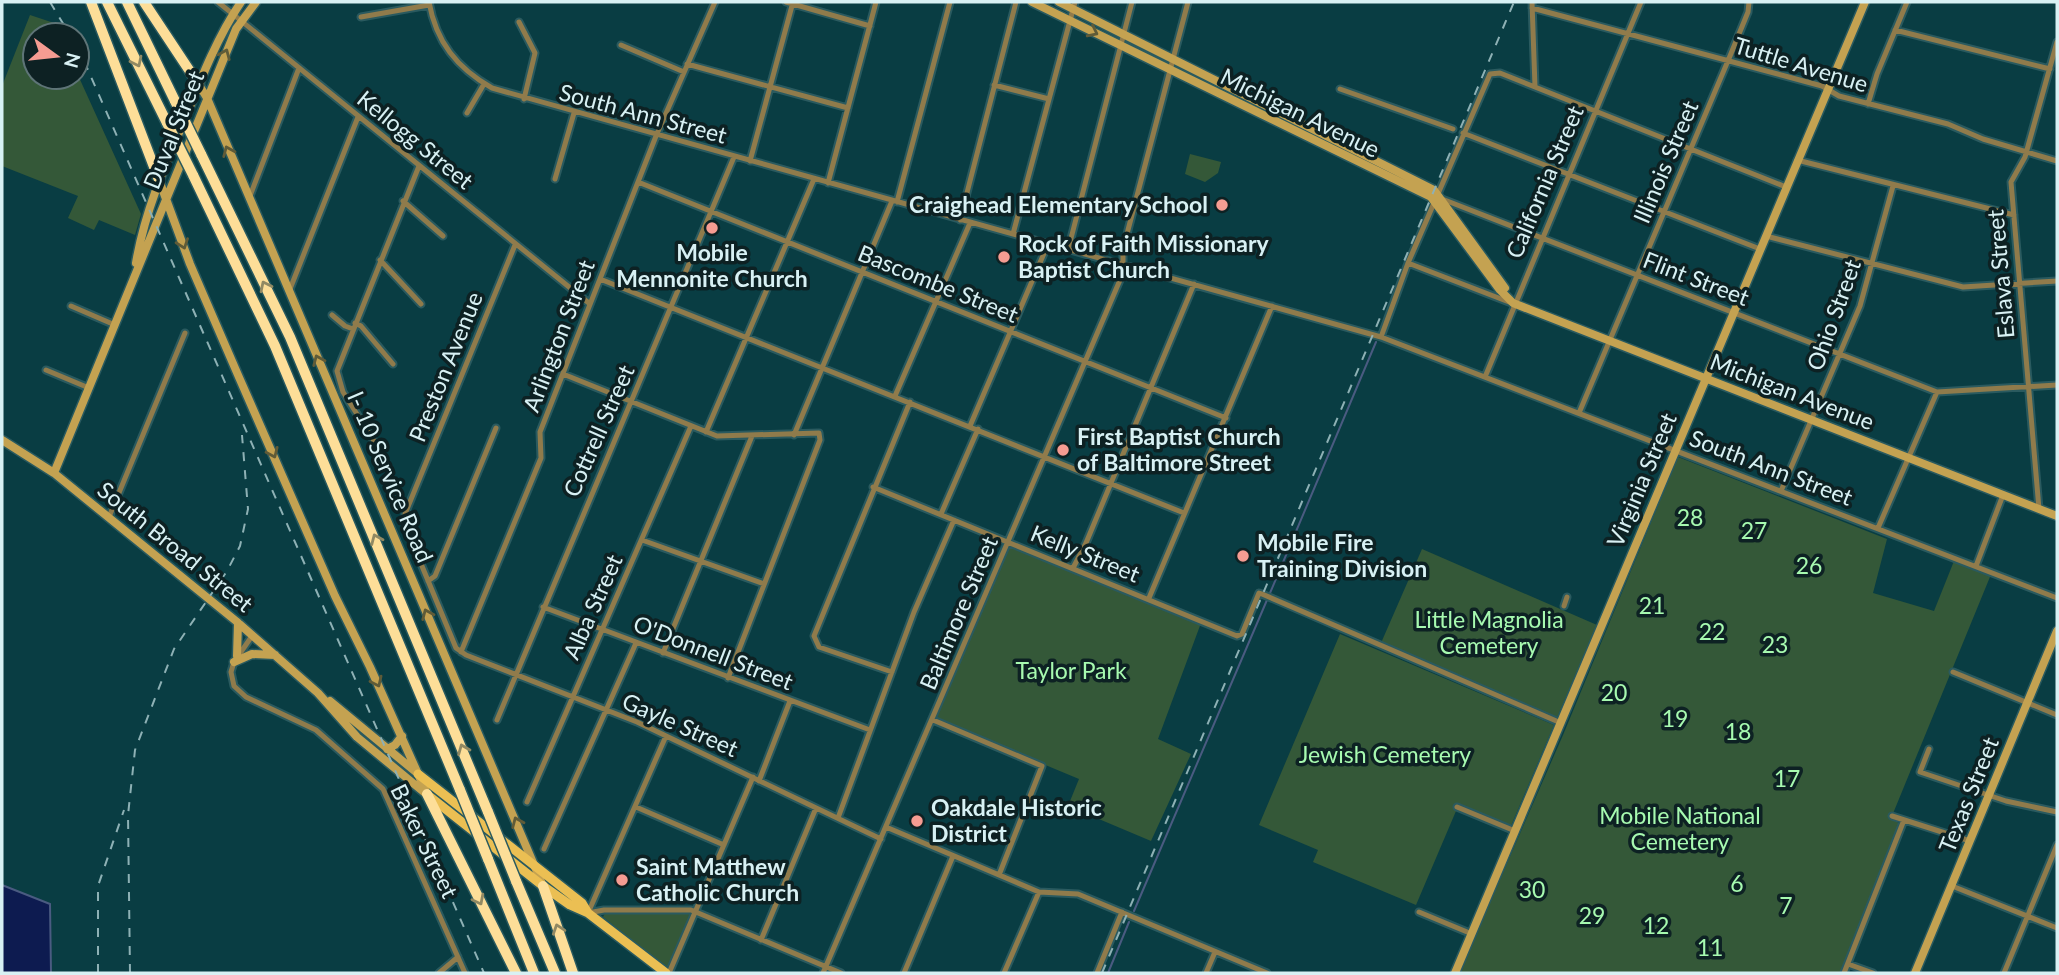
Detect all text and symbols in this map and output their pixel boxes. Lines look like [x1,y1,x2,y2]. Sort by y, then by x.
north arrow [21,21,91,91]
one-way arrow [1086,24,1098,38]
street label: Tuttle Avenue [1731,30,1872,98]
one-way arrow [217,49,231,61]
text: N [60,50,86,71]
one-way arrow [129,55,143,67]
street label: Michigan Avenue [1216,61,1385,163]
street label: Duval Street [137,66,210,193]
street label: South Ann Street [557,77,731,149]
street label: Kellogg Street [352,84,480,195]
street label: Illinois Street [1627,95,1704,227]
street label: California Street [1499,100,1589,262]
one-way arrow [222,145,236,158]
place label: Craighead Elementary School [909,190,1208,218]
marker: Craighead Elementary School [1214,197,1230,213]
street label: Eslava Street [1980,208,2020,340]
marker: Mobile Mennonite Church [704,220,720,236]
place label: Rock of Faith Missionary Baptist Church [1018,229,1270,283]
one-way arrow [175,237,189,249]
place label: Mobile Mennonite Church [616,238,808,292]
street label: Bascombe Street [854,238,1023,328]
street label: Flint Street [1639,245,1754,311]
marker: Rock of Faith Missionary Baptist Church [996,249,1012,265]
street label: Arlington Street [516,255,600,415]
street label: Ohio Street [1800,255,1866,374]
one-way arrow [259,281,273,293]
street label: Preston Avenue [402,288,488,446]
street label: Michigan Avenue [1706,347,1878,435]
one-way arrow [312,354,326,367]
street label: Cottrell Street [557,360,640,501]
street label: I- 10 Service Road [342,387,440,567]
street label: Virginia Street [1600,408,1682,551]
place label: First Baptist Church of Baltimore Street [1077,422,1281,476]
street label: South Ann Street [1686,423,1857,511]
marker: First Baptist Church of Baltimore Street [1055,442,1071,458]
one-way arrow [265,446,279,458]
street label: South Broad Street [92,475,259,618]
park label: 28 [1677,503,1703,531]
park label: 27 [1741,516,1767,544]
street label: Kelly Street [1027,519,1145,588]
place label: Mobile Fire Training Division [1257,528,1427,582]
street label: Baltimore Street [913,531,1003,694]
one-way arrow [370,534,384,546]
marker: Mobile Fire Training Division [1235,548,1251,564]
street label: Alba Street [557,549,628,663]
park label: 26 [1796,551,1822,579]
park label: 21 [1639,591,1665,619]
park label: Little Magnolia Cemetery [1414,605,1564,659]
one-way arrow [422,608,436,620]
street label: O'Donnell Street [630,609,798,696]
park label: 22 [1699,617,1725,645]
park label: 23 [1762,630,1788,658]
park label: Taylor Park [1015,656,1127,684]
one-way arrow [369,675,383,687]
park label: 20 [1601,678,1627,706]
street label: Gayle Street [618,686,743,762]
park label: 19 [1662,704,1688,732]
park label: 18 [1725,717,1751,745]
street label: Texas Street [1932,732,2004,856]
park label: Jewish Cemetery [1299,740,1471,768]
one-way arrow [457,744,471,756]
park label: 17 [1774,764,1800,792]
street label: Baker Street [385,779,465,903]
place label: Oakdale Historic District [931,793,1102,847]
park label: Mobile National Cemetery [1599,801,1761,855]
marker: Oakdale Historic District [909,813,925,829]
one-way arrow [512,817,526,829]
place label: Saint Matthew Catholic Church [636,852,799,906]
park label: 6 [1730,869,1744,897]
marker: Saint Matthew Catholic Church [614,872,630,888]
park label: 30 [1519,875,1545,903]
park label: 7 [1779,891,1793,919]
one-way arrow [470,892,484,905]
park label: 29 [1579,901,1605,929]
park label: 12 [1643,911,1669,939]
one-way arrow [552,924,566,936]
park label: 11 [1697,933,1723,961]

